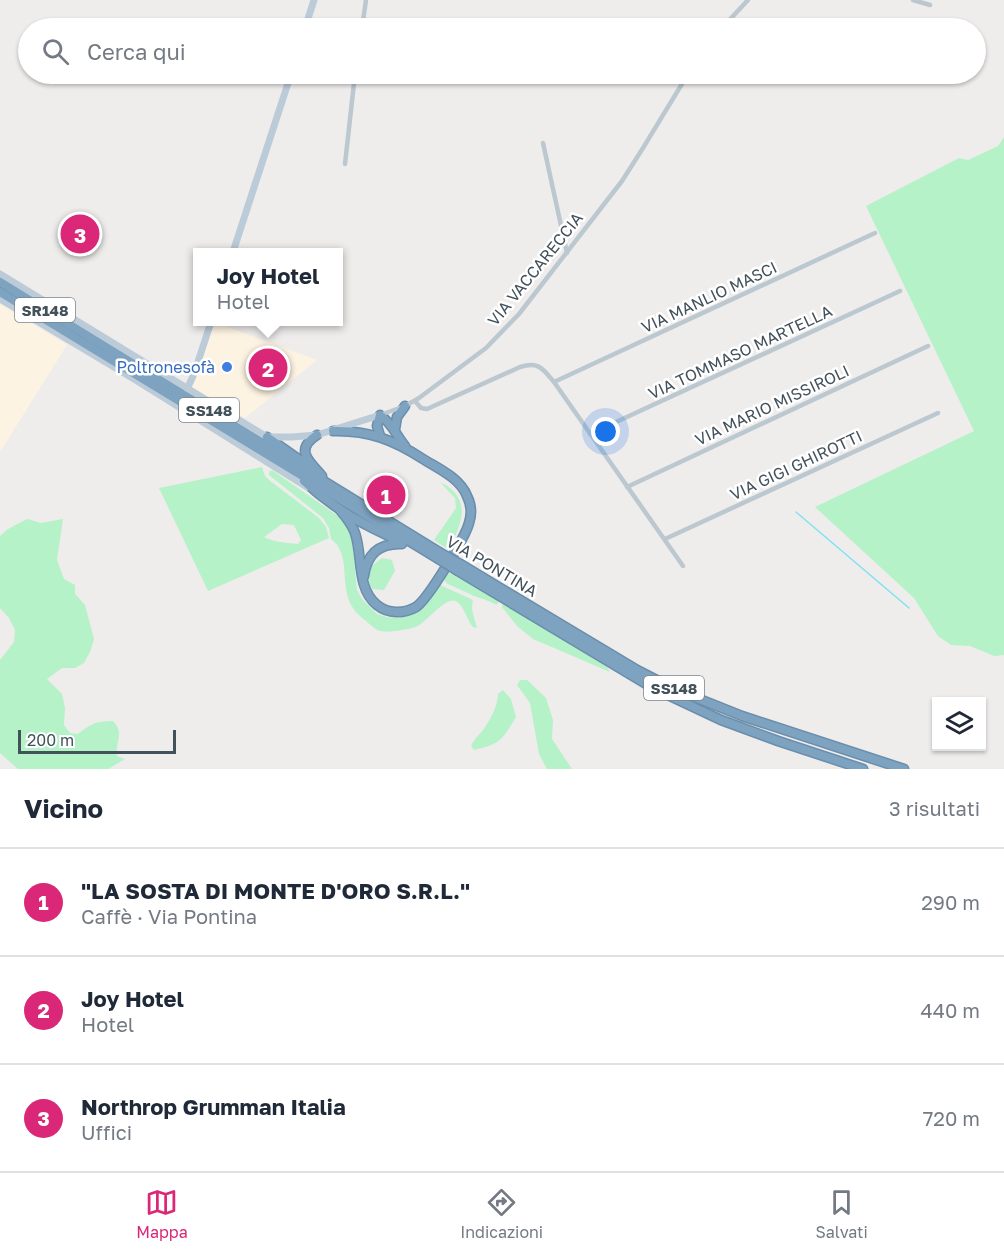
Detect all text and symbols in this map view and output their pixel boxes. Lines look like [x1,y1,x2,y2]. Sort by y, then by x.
search box [18,18,986,84]
icon: search [39,35,72,68]
text: Cerca qui [87,38,186,65]
street label: VIA VACCARECCIA [483,208,587,330]
pin: 3 [60,212,100,256]
popup [193,248,343,326]
street label: VIA MANLIO MASCI [638,257,780,337]
text: Joy Hotel [217,262,319,289]
text: Hotel [217,289,270,313]
road number: SR148 [15,298,75,322]
street label: VIA TOMMASO MARTELLA [645,300,835,403]
pin: 2 [248,346,288,391]
place label: Poltronesofà [117,357,215,377]
marker: Poltronesofà [220,360,234,374]
street label: VIA MARIO MISSIROLI [692,360,852,450]
road number: SS148 [179,398,239,422]
your location [591,417,620,446]
street label: VIA GIGI GHIROTTI [727,426,865,504]
pin: 1 [366,472,406,518]
street label: VIA PONTINA [443,531,541,601]
road number: SS148 [644,676,704,700]
map controls [932,697,986,751]
button: layers [932,697,986,751]
scale bar [18,727,176,754]
text: 200 m [27,730,74,750]
text: Vicino [24,793,103,824]
text: 3 risultati [889,796,980,820]
text: "LA SOSTA DI MONTE D'ORO S.R.L." [81,877,470,904]
text: 1 [38,890,49,914]
text: 290 m [921,890,980,914]
text: Caffè · Via Pontina [81,904,257,928]
text: Joy Hotel [81,985,184,1012]
text: 2 [37,998,50,1022]
text: 440 m [921,998,980,1022]
text: Hotel [81,1012,134,1036]
text: Northrop Grumman Italia [81,1093,346,1120]
text: 3 [37,1106,50,1130]
text: 720 m [923,1106,980,1130]
text: Uffici [81,1120,132,1144]
tab: Mappa [136,1186,188,1242]
tab: Indicazioni [460,1186,543,1242]
tab: Salvati [816,1186,868,1242]

